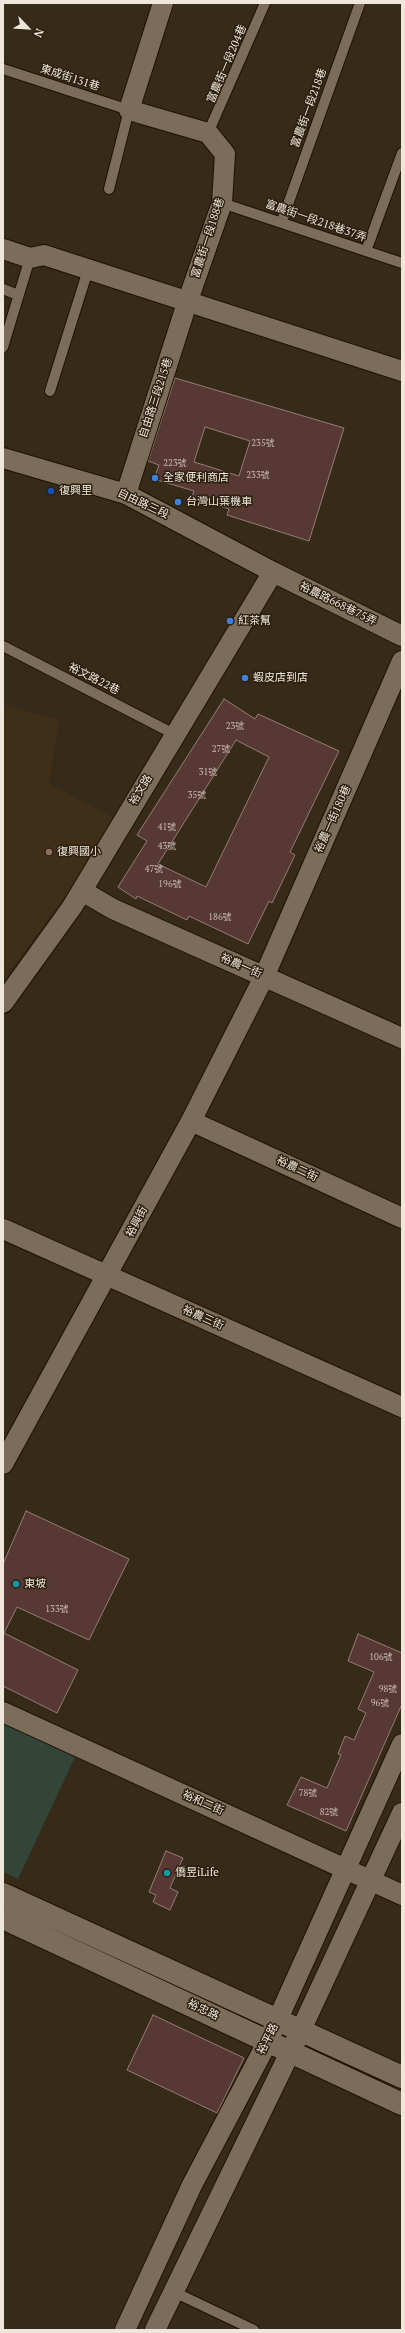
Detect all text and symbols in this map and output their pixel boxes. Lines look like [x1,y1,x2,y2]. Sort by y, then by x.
north arrow [8,8,48,48]
street label: 富農街一段204巷 [205,23,249,105]
text: N [31,26,47,40]
street label: 東成街131巷 [39,62,101,94]
street label: 富農街一段218巷 [289,66,329,150]
street label: 富農街一段188巷 [189,196,227,280]
street label: 富農街一段218巷37弄 [264,197,368,245]
street label: 自由路三段215巷 [137,356,175,440]
house number: 235號 [251,438,275,448]
house number: 223號 [163,458,187,468]
house number: 233號 [246,470,270,480]
place label: 全家便利商店 [163,471,229,485]
marker: 全家便利商店 [150,473,160,483]
place label: 復興里 [59,484,92,498]
marker: 復興里 [46,486,56,496]
street label: 自由路三段 [115,486,171,522]
place label: 台灣山葉機車 [186,495,252,509]
marker: 台灣山葉機車 [173,497,183,507]
street label: 裕農路668巷75弄 [297,580,379,628]
place label: 紅茶幫 [238,614,271,628]
marker: 紅茶幫 [225,616,235,626]
street label: 裕文路22巷 [66,660,122,698]
place label: 蝦皮店到店 [253,671,308,685]
marker: 蝦皮店到店 [240,673,250,683]
house number: 23號 [226,721,244,731]
house number: 27號 [212,744,230,754]
house number: 31號 [199,767,217,777]
street label: 裕文路 [127,772,155,808]
street label: 裕農一街180巷 [312,783,354,855]
house number: 35號 [188,790,206,800]
house number: 41號 [158,822,176,832]
house number: 43號 [158,841,176,851]
place label: 復興國小 [57,845,101,859]
marker: 復興國小 [44,847,54,857]
house number: 47號 [145,864,163,874]
house number: 196號 [158,879,182,889]
house number: 186號 [208,912,232,922]
street label: 裕農一街 [218,951,264,981]
street label: 裕農二街 [274,1154,320,1184]
street label: 裕興街 [123,1204,151,1240]
street label: 裕農三街 [180,1303,226,1333]
place label: 東坡 [24,1577,46,1591]
marker: 東坡 [11,1579,21,1589]
house number: 133號 [45,1604,69,1614]
house number: 106號 [369,1652,393,1662]
house number: 98號 [379,1684,397,1694]
house number: 96號 [371,1698,389,1708]
street label: 裕和二街 [180,1788,226,1818]
house number: 78號 [299,1788,317,1798]
house number: 82號 [320,1807,338,1817]
place label: 僑昱iLife [175,1866,219,1880]
marker: 僑昱iLife [162,1868,172,1878]
street label: 裕忠路 [185,1997,221,2023]
street label: 裕平路 [255,2021,281,2057]

